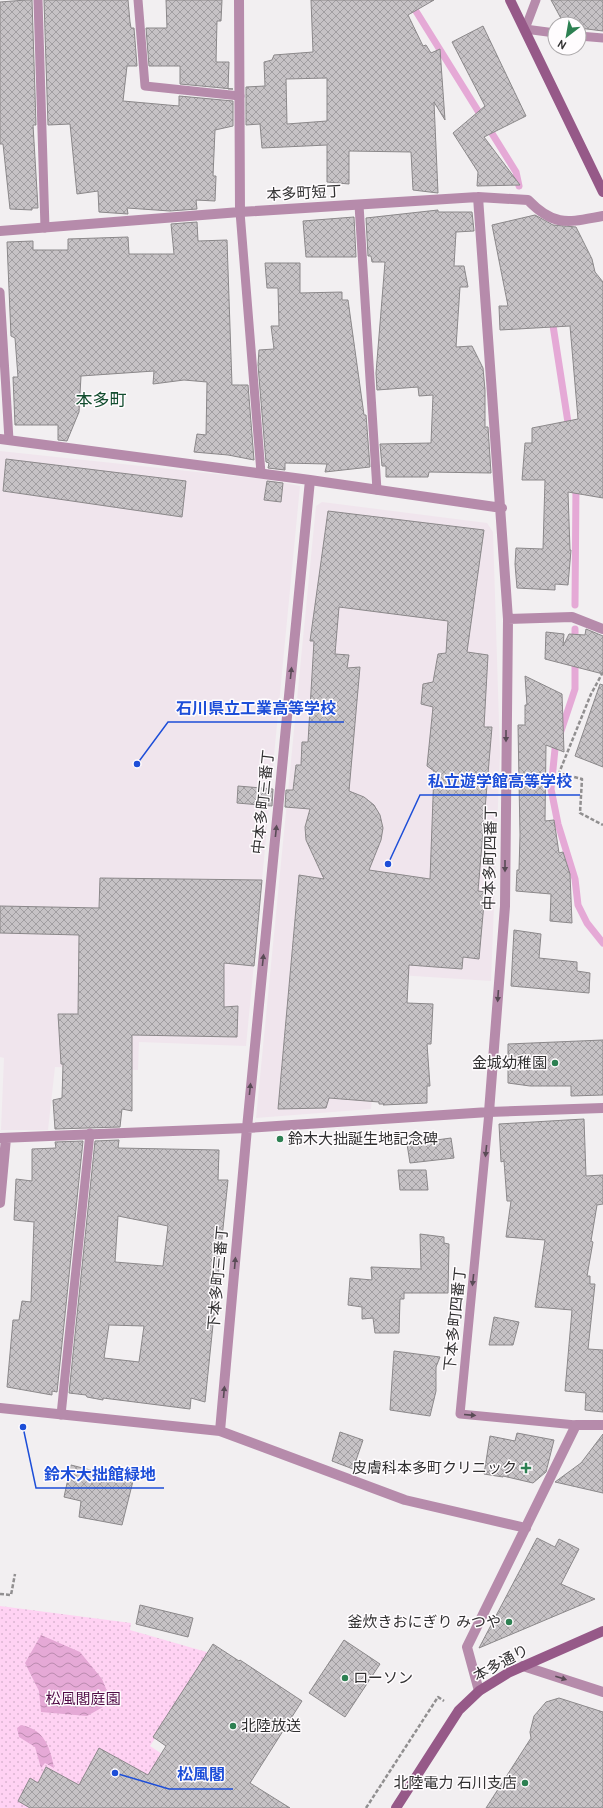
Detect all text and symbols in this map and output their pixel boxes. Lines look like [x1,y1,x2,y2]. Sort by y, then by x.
north arrow [547,16,587,56]
text: N [555,37,569,53]
street label: 本多町短丁 [266,182,342,204]
district label: 本多町 [76,390,127,410]
one-way arrow [287,667,294,679]
callout: 石川県立工業高等学校 [168,694,344,722]
text: 石川県立工業高等学校 [176,699,336,718]
one-way arrow [503,730,509,743]
street label: 中本多町三番丁 [249,749,277,855]
callout: 私立遊学館高等学校 [420,767,580,795]
text: 私立遊学館高等学校 [428,772,572,791]
street label: 中本多町四番丁 [480,805,500,911]
one-way arrow [272,825,279,837]
one-way arrow [502,860,508,873]
one-way arrow [260,954,266,966]
one-way arrow [495,990,501,1002]
place label: 金城幼稚園 [472,1054,547,1072]
marker: 金城幼稚園 [550,1058,560,1068]
one-way arrow [247,1083,254,1095]
place label: 鈴木大拙誕生地記念碑 [288,1130,438,1148]
marker: 鈴木大拙誕生地記念碑 [275,1134,285,1144]
one-way arrow [482,1144,489,1157]
street label: 下本多町三番丁 [204,1225,232,1331]
one-way arrow [231,1257,238,1269]
street label: 下本多町四番丁 [441,1266,469,1372]
one-way arrow [470,1274,477,1286]
one-way arrow [220,1386,227,1398]
one-way arrow [464,1411,476,1418]
place label: 皮膚科本多町クリニック [352,1459,517,1477]
callout: 鈴木大拙館緑地 [36,1460,164,1488]
marker: 皮膚科本多町クリニック [520,1462,532,1474]
text: 鈴木大拙館緑地 [44,1465,156,1484]
place label: 釜炊きおにぎり みつや [348,1613,501,1631]
marker: 釜炊きおにぎり みつや [504,1617,514,1627]
street label: 本多通り [470,1641,532,1685]
place label: ローソン [353,1669,413,1687]
marker: ローソン [340,1673,350,1683]
one-way arrow [555,1675,567,1681]
park label: 松風閣庭園 [45,1690,121,1708]
place label: 北陸放送 [241,1717,301,1735]
marker: 北陸放送 [228,1721,238,1731]
callout: 松風閣 [169,1761,233,1789]
text: 松風閣 [177,1765,225,1784]
place label: 北陸電力 石川支店 [394,1774,517,1792]
marker: 北陸電力 石川支店 [520,1778,530,1788]

